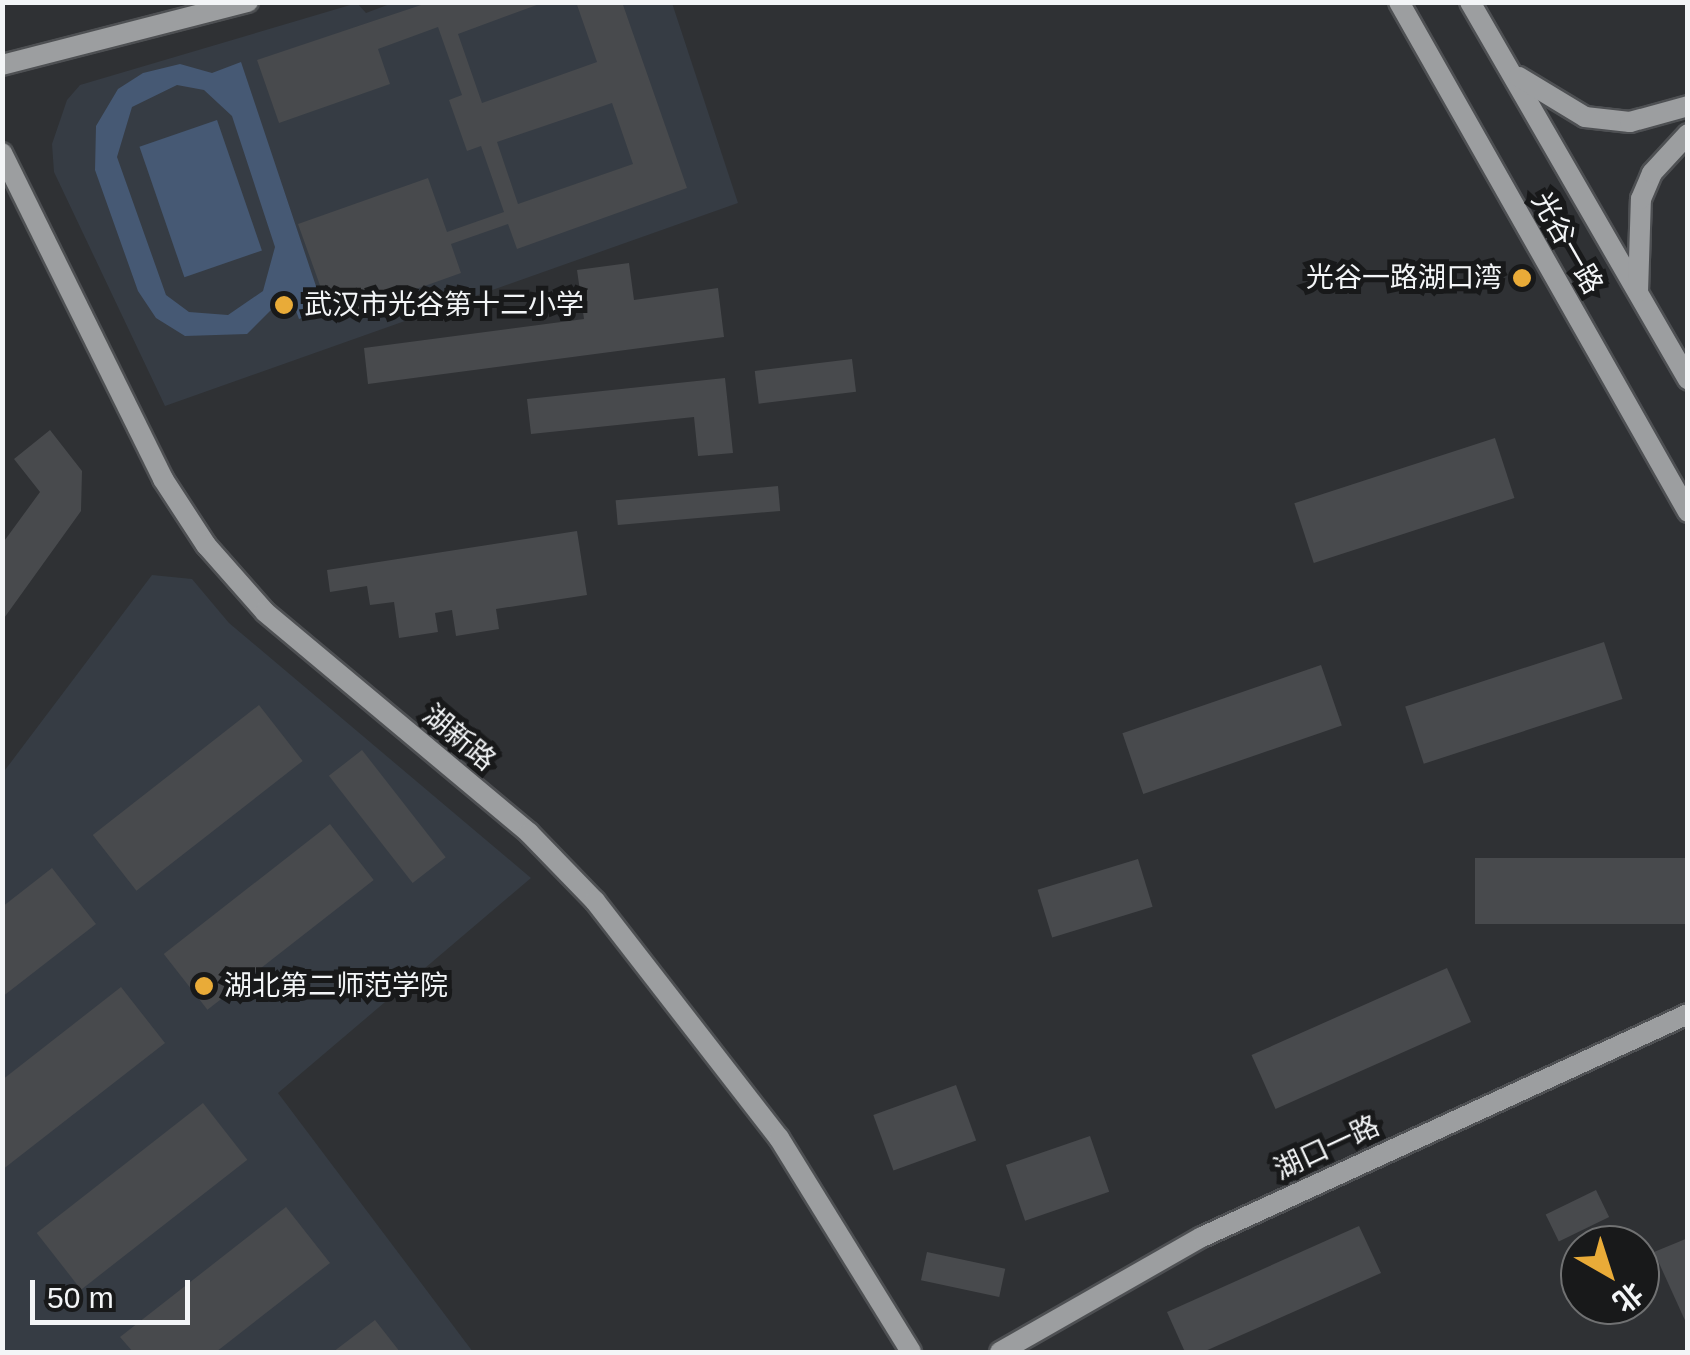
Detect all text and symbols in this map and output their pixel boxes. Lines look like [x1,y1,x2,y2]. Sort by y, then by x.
street label: 光谷一路 [1524,186,1610,300]
place label: 光谷一路湖口湾 [1306,261,1502,295]
marker: 光谷一路湖口湾 [1511,267,1533,289]
place label: 武汉市光谷第十二小学 [304,288,584,322]
marker: 武汉市光谷第十二小学 [273,294,295,316]
street label: 湖新路 [416,698,502,778]
place label: 湖北第二师范学院 [224,969,448,1003]
marker: 湖北第二师范学院 [193,975,215,997]
street label: 湖口一路 [1269,1109,1385,1187]
north arrow [1560,1225,1660,1325]
scale bar [35,1260,195,1322]
text: 北 [1607,1276,1649,1318]
text: 50 m [47,1281,114,1314]

